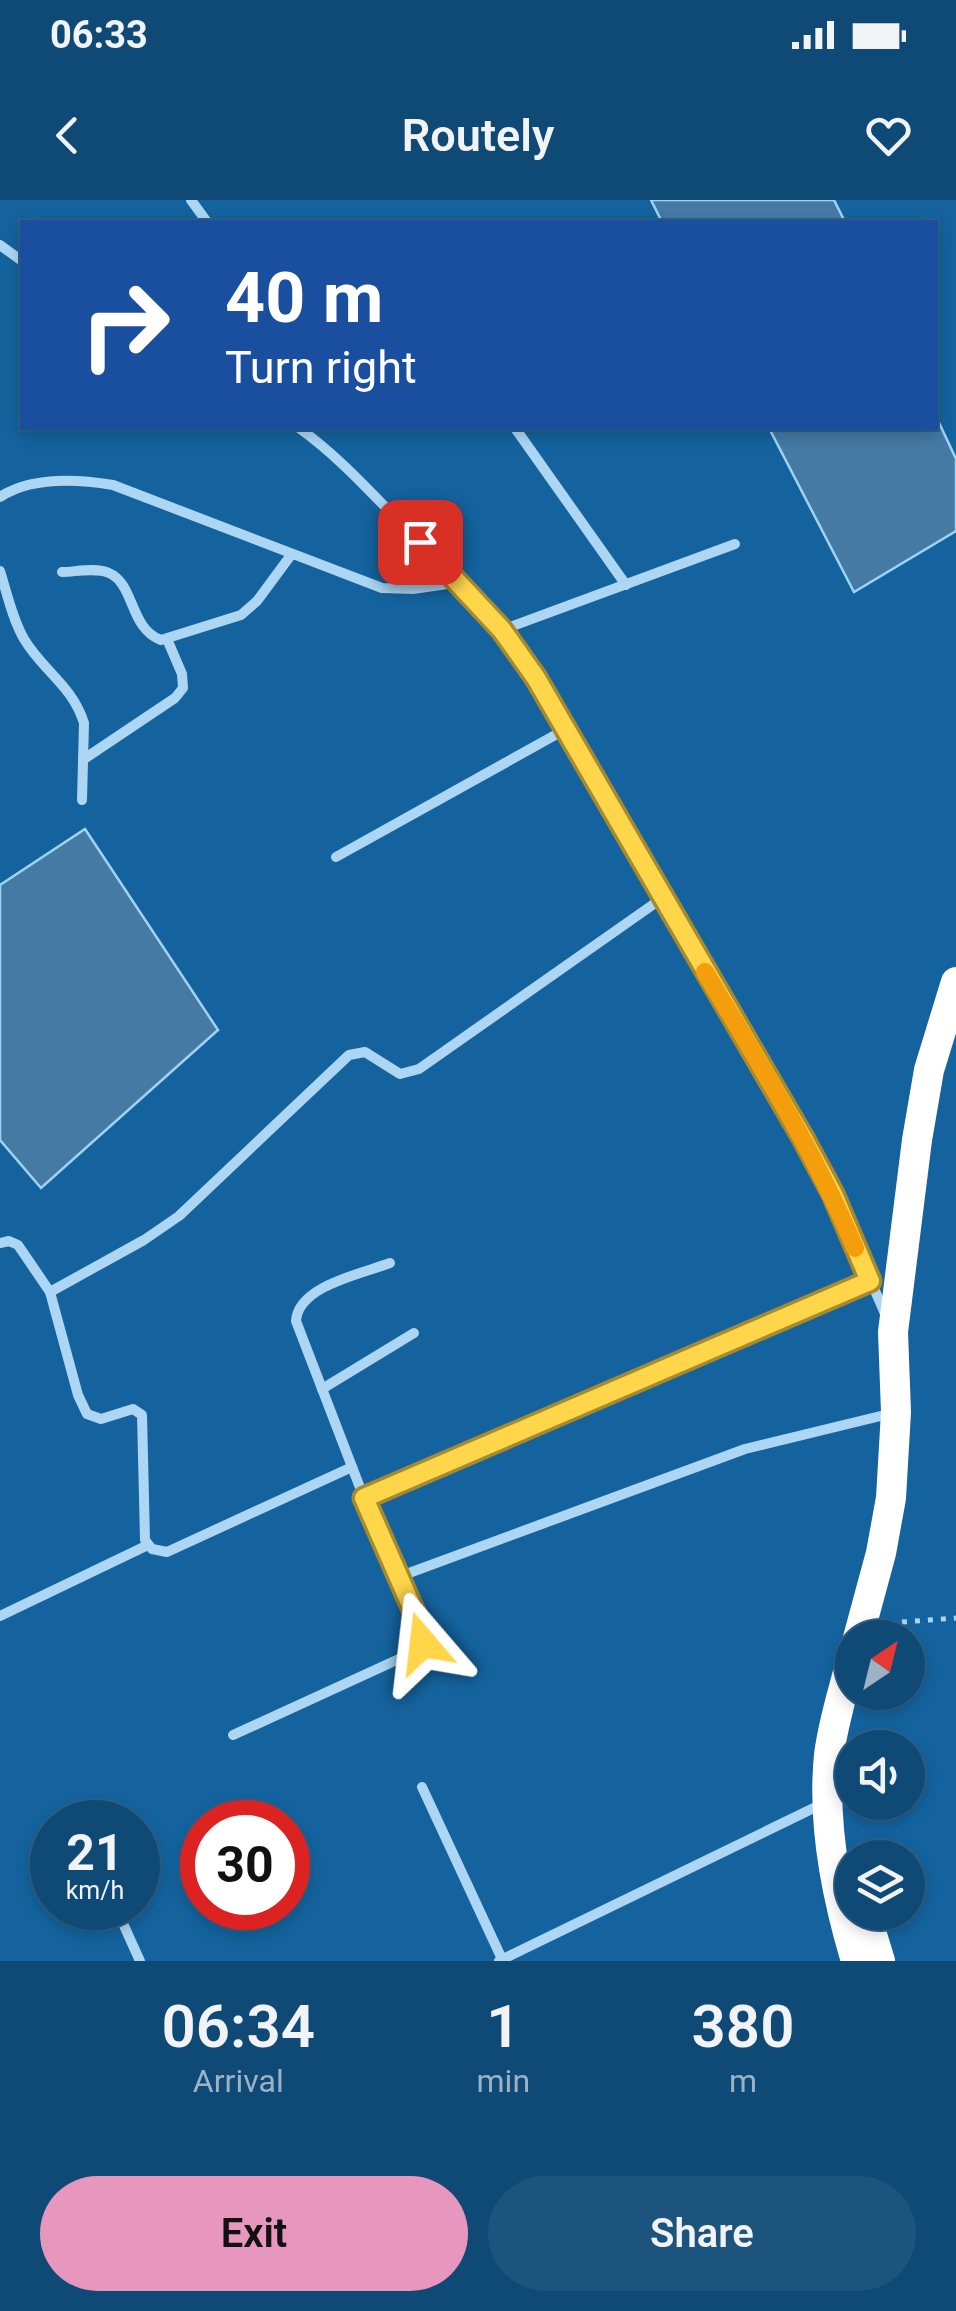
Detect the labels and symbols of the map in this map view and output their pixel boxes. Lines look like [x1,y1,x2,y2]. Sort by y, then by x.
pin [378,500,463,585]
position arrow [371,1591,475,1695]
north arrow [835,1620,925,1710]
speed limit sign: 30 [180,1800,310,1930]

